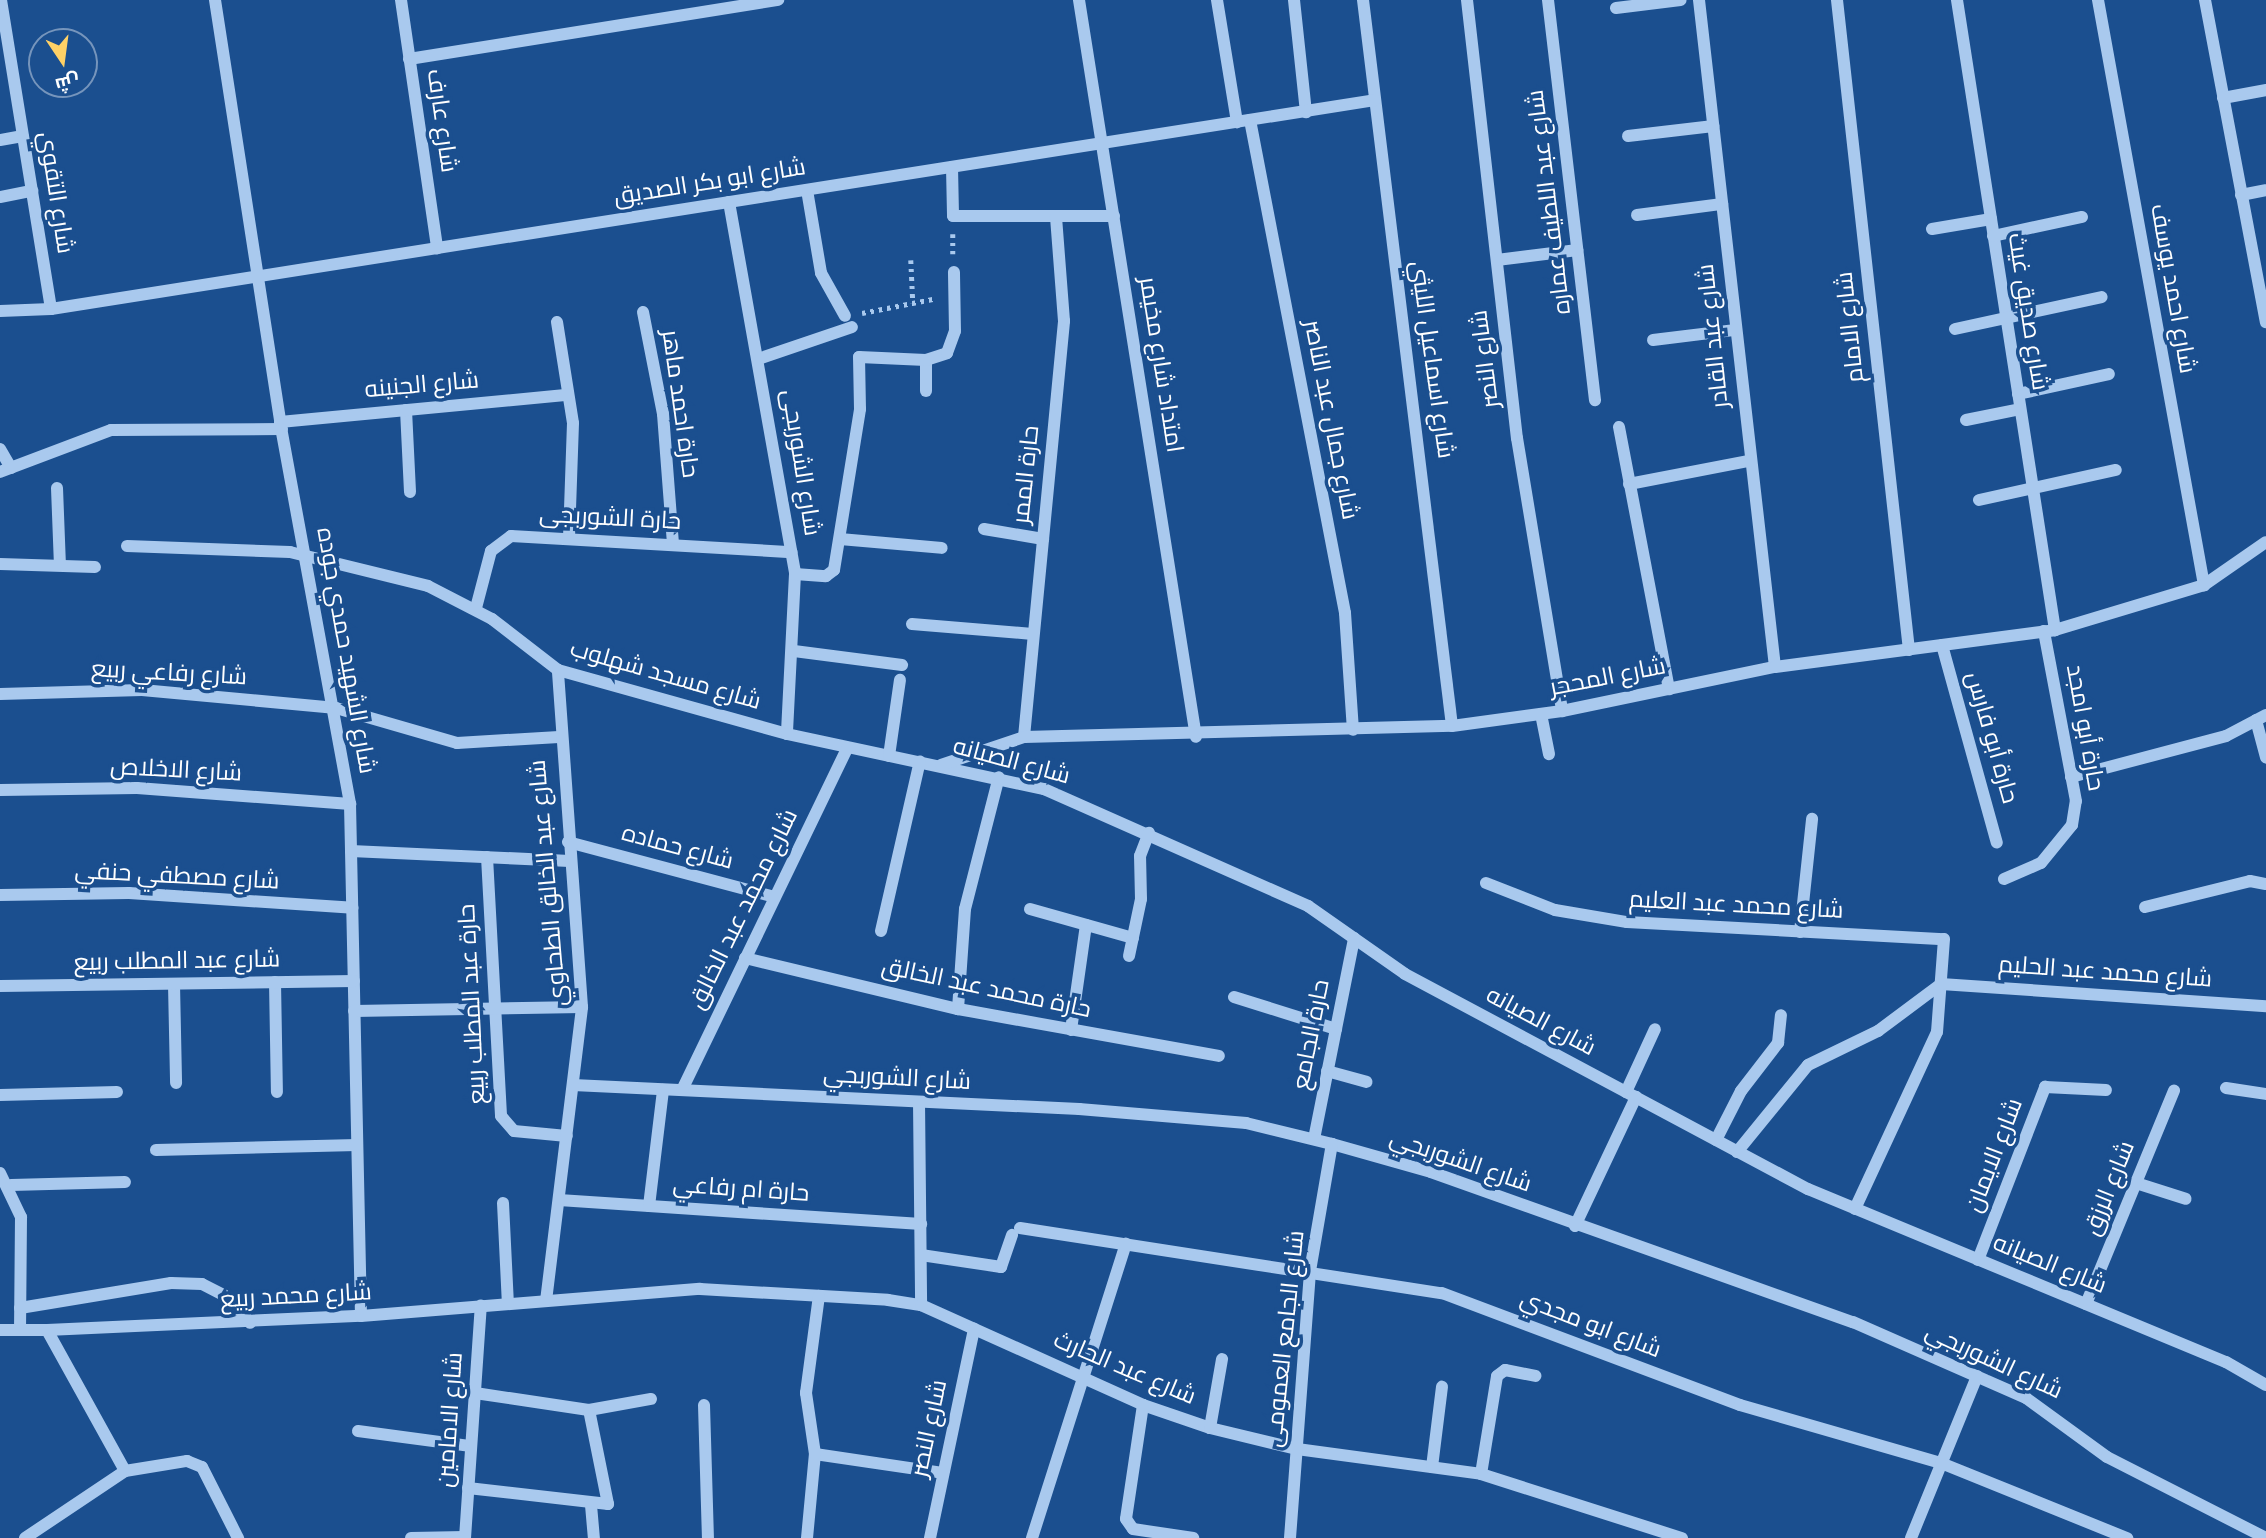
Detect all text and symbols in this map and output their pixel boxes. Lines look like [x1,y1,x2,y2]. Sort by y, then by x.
north arrow [28,28,98,98]
text: ش [53,67,82,96]
street label: شارع عارف [418,67,462,175]
street label: شارع عبد اللطيف عماره [1523,88,1579,316]
street label: شارع التقوي [30,130,78,256]
street label: شارع ابو بكر الصديق [612,155,808,213]
street label: شارع احمد يوسف [2142,202,2200,376]
street label: شارع صديق غيث [1999,231,2053,393]
street label: شارع اسماعيل الليثي [1402,259,1458,461]
street label: شارع عبد القادر [1693,262,1737,410]
street label: شارع الامام [1832,270,1872,384]
street label: امتداد شارع مخيمر [1131,275,1187,455]
street label: شارع النصر [1467,308,1507,410]
street label: شارع جمال عبد الناصر [1295,317,1363,523]
street label: حارة احمد ماهر [653,328,703,480]
street label: شارع الجنينه [364,368,480,406]
street label: شارع الشوربجى [773,388,825,538]
street label: حارة الممر [1009,424,1047,526]
street label: حارة الشوربجى [538,502,682,538]
street label: شارع الشهيد حمدي جوده [308,526,380,776]
street label: شارع مسجد شهلوب [566,636,764,718]
street label: شارع المحجر [1548,654,1668,704]
street label: شارع رفاعي ربيع [90,657,248,693]
street label: حارة أبو امجد [2058,663,2108,793]
street label: حارة أبو فارس [1957,669,2023,807]
street label: شارع الصيانه [949,734,1073,792]
street label: شارع الاخلاص [109,754,243,790]
street label: شارع عبد الخالق الطحاوي [525,759,575,1007]
street label: شارع محمد عبد الخالق [684,805,806,1015]
street label: شارع حماده [618,820,736,878]
street label: شارع مصطفي حنفي [74,858,280,898]
street label: شارع محمد عبد العليم [1628,887,1844,927]
street label: حارة عبد المطلب ربيع [454,903,494,1105]
street label: شارع عبد المطلب ربيع [73,947,281,979]
street label: شارع محمد عبد الحليم [1997,952,2213,996]
street label: حارة محمد عبد الخالق [879,954,1093,1026]
street label: حارة الجامع [1288,978,1338,1092]
street label: شارع الصيانه [1480,982,1600,1064]
street label: شارع الشوربجي [822,1062,972,1098]
street label: شارع الايمان [1961,1095,2031,1217]
street label: شارع الشوربجي [1385,1125,1535,1201]
street label: شارع الرزق [2079,1138,2143,1240]
street label: حارة ام رفاعي [672,1172,810,1210]
street label: شارع الجامع العمومى [1261,1229,1313,1449]
street label: شارع الصيانه [1988,1230,2110,1302]
street label: شارع محمد ربيع [220,1280,372,1316]
street label: شارع ابو مجدي [1515,1286,1665,1366]
street label: شارع الشوربجي [1920,1319,2066,1407]
street label: شارع عبد الحارث [1049,1327,1199,1413]
street label: شارع الامامين [433,1351,471,1489]
street label: شارع النصر [907,1378,955,1480]

